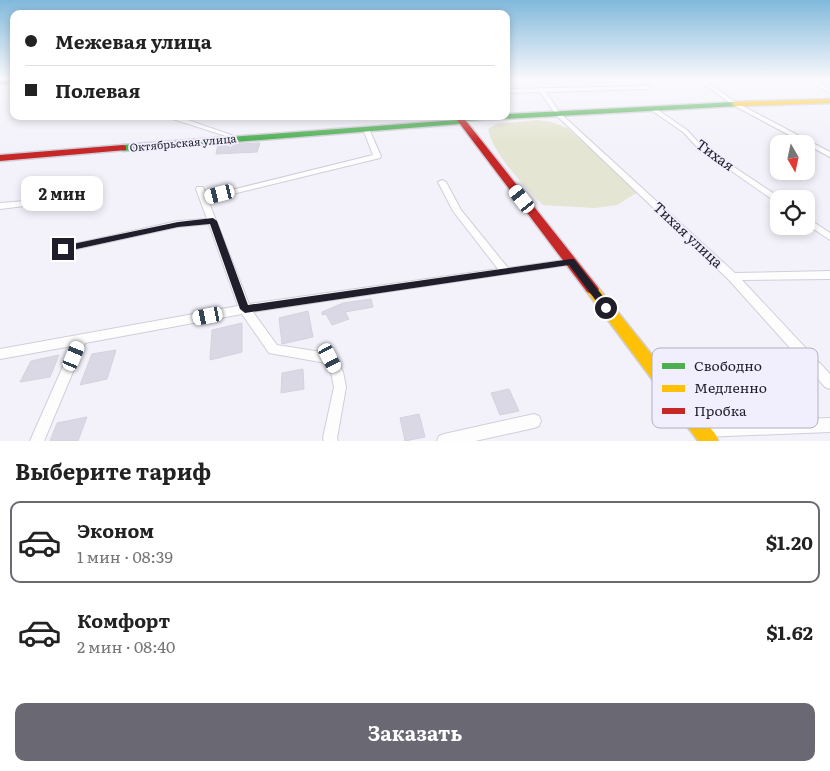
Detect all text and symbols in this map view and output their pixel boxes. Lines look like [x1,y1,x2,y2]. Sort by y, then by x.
text: Межевая улица [55,27,212,55]
text: Полевая [55,76,140,104]
street label: Октябрьская улица [129,129,237,155]
street label: Тихая [692,133,739,175]
north arrow [770,135,815,180]
map controls [770,135,815,235]
callout: 2 мин [22,176,104,212]
text: 2 мин [39,181,85,205]
car [203,183,236,205]
car [506,183,537,215]
button: locate [770,190,815,235]
street label: Тихая улица [649,197,728,272]
route end [52,238,74,260]
route start [595,297,617,319]
car [191,306,224,326]
car [61,339,86,373]
car [316,341,343,375]
legend [652,348,818,428]
text: Свободно [694,355,762,375]
text: Медленно [694,377,767,397]
text: Пробка [694,400,747,420]
text: Выберите тариф [15,454,211,487]
text: Эконом [77,516,154,544]
icon: car [17,520,62,565]
text: $1.20 [766,528,813,556]
text: 1 мин · 08:39 [77,544,173,568]
text: Комфорт [77,606,170,634]
icon: car [17,610,62,655]
text: $1.62 [766,618,813,646]
text: 2 мин · 08:40 [77,634,175,658]
button: Заказать [15,703,815,761]

